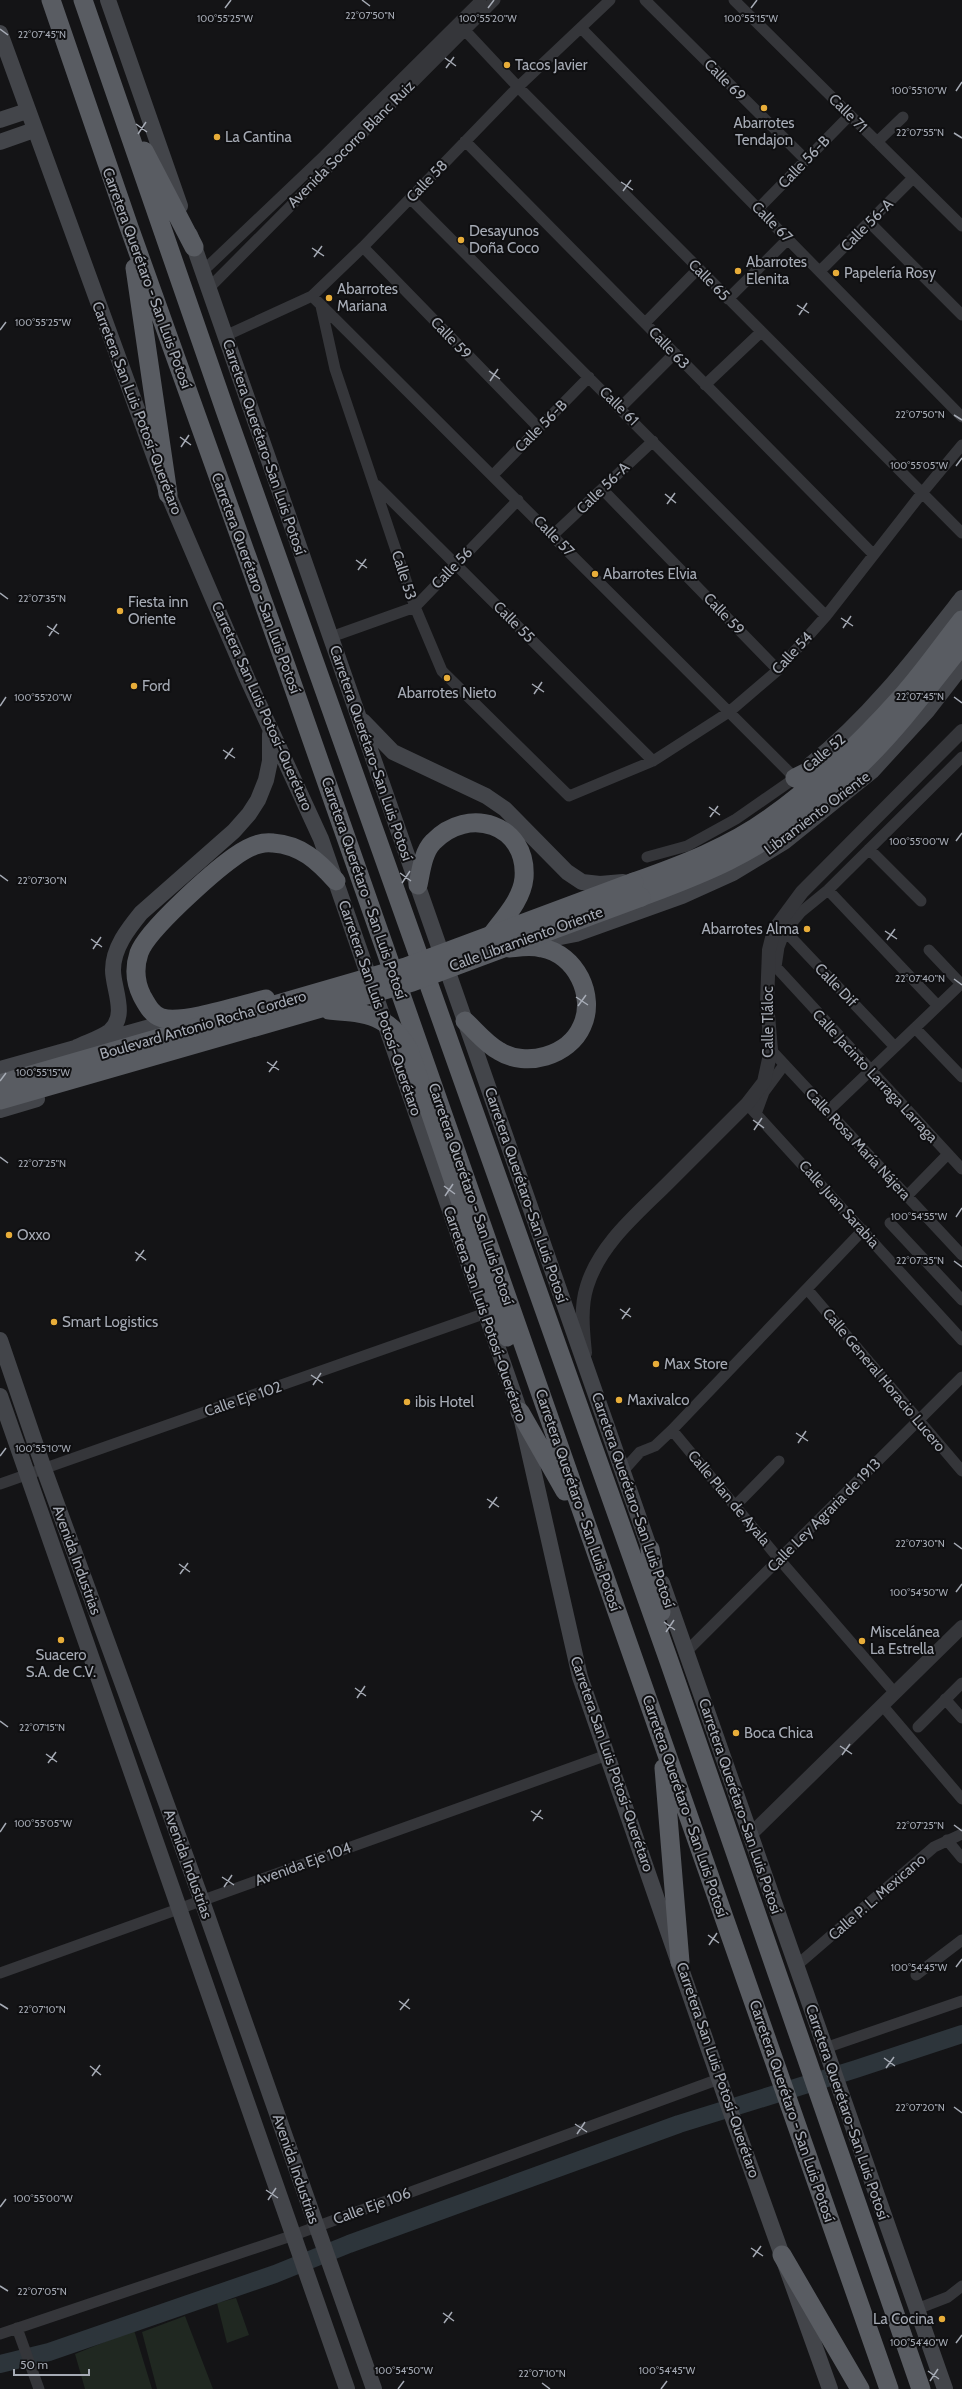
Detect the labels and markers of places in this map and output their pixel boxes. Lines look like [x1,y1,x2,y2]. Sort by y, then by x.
place label: Tacos Javier [515,56,588,74]
marker: Tacos Javier [502,60,512,70]
marker: Abarrotes Tendajon [759,103,769,113]
place label: Abarrotes Tendajon [733,114,795,149]
place label: La Cantina [225,128,292,146]
marker: La Cantina [212,132,222,142]
place label: Desayunos Doña Coco [469,222,539,257]
marker: Desayunos Doña Coco [456,235,466,245]
place label: Abarrotes Elenita [746,253,807,288]
place label: Papelería Rosy [844,264,936,282]
marker: Abarrotes Elenita [733,266,743,276]
marker: Papelería Rosy [831,268,841,278]
place label: Abarrotes Mariana [337,280,398,315]
marker: Abarrotes Mariana [324,293,334,303]
place label: Abarrotes Elvia [603,565,698,583]
marker: Abarrotes Elvia [590,569,600,579]
place label: Fiesta inn Oriente [128,593,188,628]
marker: Fiesta inn Oriente [115,606,125,616]
marker: Abarrotes Nieto [442,673,452,683]
place label: Ford [142,677,170,695]
marker: Ford [129,681,139,691]
place label: Abarrotes Nieto [398,684,496,702]
place label: Abarrotes Alma [702,920,800,938]
marker: Abarrotes Alma [802,924,812,934]
place label: Oxxo [17,1226,51,1244]
marker: Oxxo [4,1230,14,1240]
place label: Smart Logistics [62,1313,158,1331]
marker: Smart Logistics [49,1317,59,1327]
place label: Max Store [664,1355,728,1373]
marker: Max Store [651,1359,661,1369]
place label: Maxivalco [627,1391,690,1409]
place label: ibis Hotel [415,1393,474,1411]
marker: Maxivalco [614,1395,624,1405]
marker: ibis Hotel [402,1397,412,1407]
place label: Miscelánea La Estrella [870,1623,941,1658]
marker: Suacero S.A. de C.V. [56,1635,66,1645]
marker: Miscelánea La Estrella [857,1636,867,1646]
place label: Suacero S.A. de C.V. [26,1646,96,1681]
place label: Boca Chica [744,1724,814,1742]
marker: Boca Chica [731,1728,741,1738]
place label: La Cocina [873,2310,935,2328]
marker: La Cocina [937,2314,947,2324]

